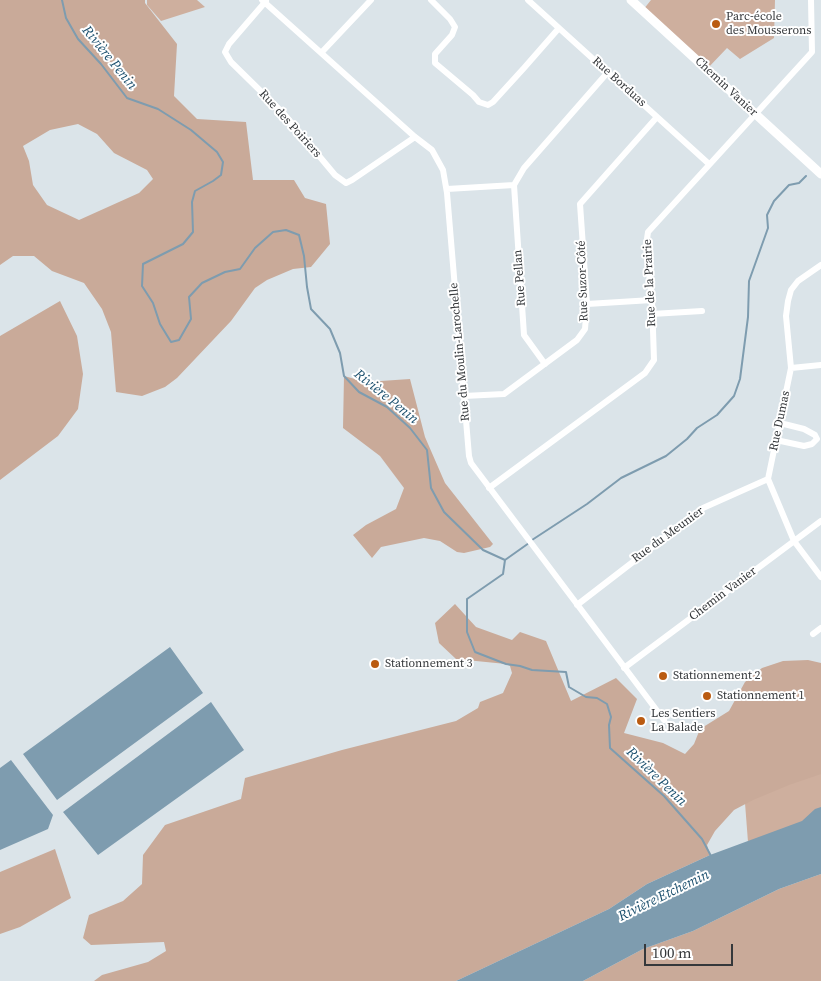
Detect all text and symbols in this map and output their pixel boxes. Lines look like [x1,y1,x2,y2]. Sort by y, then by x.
place label: Parc-école des Mousserons [726,10,812,38]
marker: Parc-école des Mousserons [710,18,722,30]
water label: Rivière Penin [78,23,140,93]
street label: Rue Borduas [589,54,649,110]
street label: Chemin Vanier [692,54,760,120]
street label: Rue des Poiriers [256,87,324,161]
street label: Rue de la Prairie [641,239,659,327]
street label: Rue Suzor-Côté [574,240,592,322]
street label: Rue Pellan [511,249,529,307]
street label: Rue du Moulin-Larochelle [447,282,473,422]
water label: Rivière Penin [351,366,421,428]
street label: Rue Dumas [767,390,793,452]
street label: Rue du Meunier [629,504,707,566]
street label: Chemin Vanier [686,564,760,624]
place label: Stationnement 3 [385,657,473,671]
marker: Stationnement 3 [369,658,381,670]
place label: Stationnement 2 [673,669,761,683]
marker: Stationnement 2 [657,670,669,682]
place label: Stationnement 1 [717,689,805,703]
marker: Stationnement 1 [701,690,713,702]
place label: Les Sentiers La Balade [651,707,716,735]
marker: Les Sentiers La Balade [635,715,647,727]
water label: Rivière Penin [622,744,690,810]
water label: Rivière Etchemin [616,867,712,925]
scale bar [646,934,735,966]
text: 100 m [652,942,692,963]

